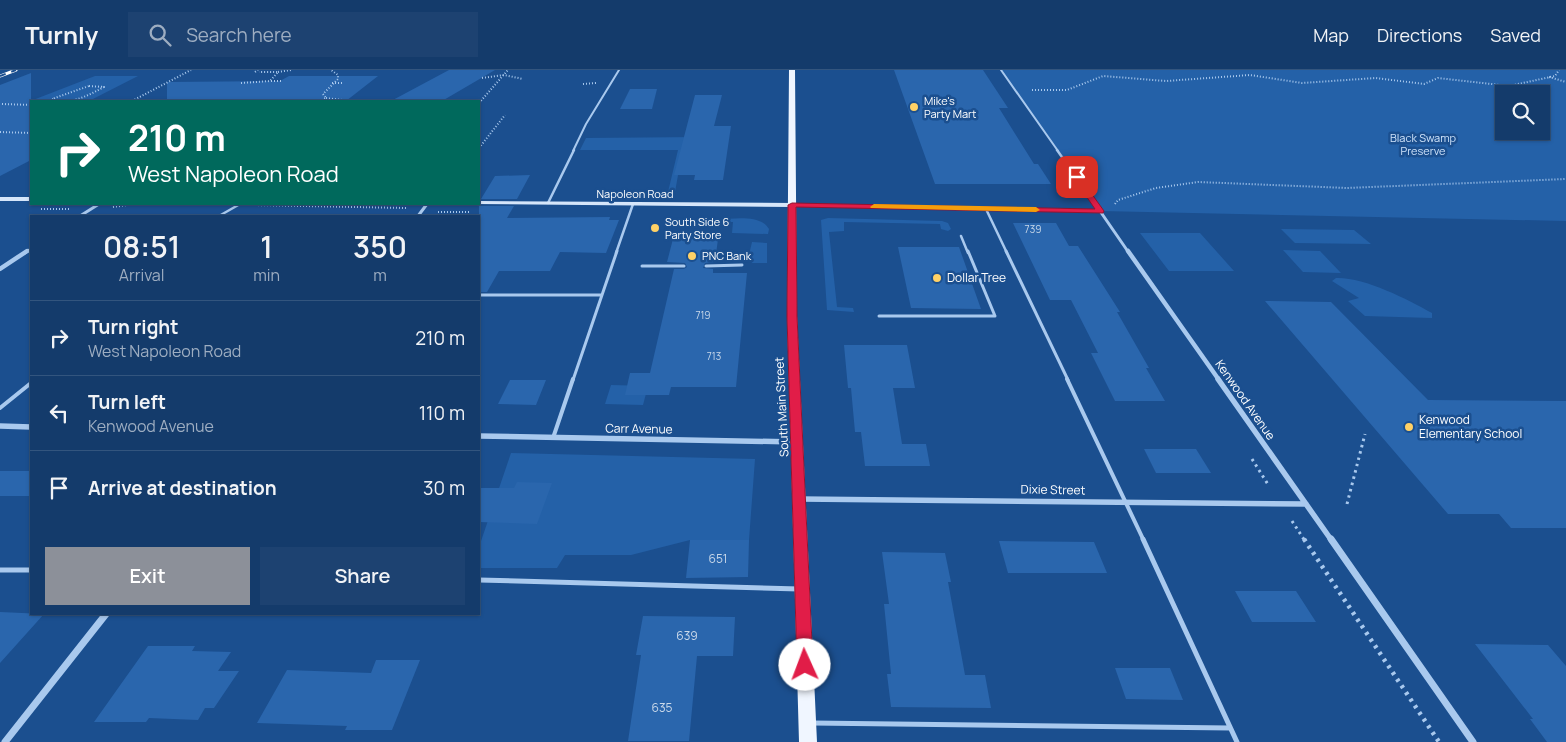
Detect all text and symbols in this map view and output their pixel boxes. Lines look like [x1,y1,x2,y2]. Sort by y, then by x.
search box [128,12,478,57]
text: Turnly [25,18,98,51]
icon: search [146,21,174,49]
text: Search here [186,22,292,48]
text: Map [1313,23,1349,47]
text: Directions [1377,23,1462,47]
text: Saved [1490,23,1541,47]
map controls [1495,85,1550,140]
button: search [1495,85,1550,140]
place label: Mike's Party Mart [924,93,976,121]
marker: Mike's Party Mart [908,101,920,113]
text: 210 m [128,114,226,162]
icon: right [45,120,110,185]
park label: Black Swamp Preserve [1390,130,1456,158]
pin [1056,156,1098,198]
text: West Napoleon Road [128,159,339,189]
icon: arrive [1063,163,1091,191]
street label: Napoleon Road [597,186,673,201]
place label: South Side 6 Party Store [665,214,729,242]
marker: South Side 6 Party Store [649,222,661,234]
house number: 739 [1025,222,1041,236]
text: 08:51 [103,226,180,267]
text: 1 [260,226,273,267]
text: 350 [353,226,407,267]
place label: PNC Bank [702,248,752,263]
marker: PNC Bank [686,250,698,262]
text: Arrival [119,264,164,286]
text: min [253,264,280,286]
text: m [373,264,387,286]
place label: Dollar Tree [947,269,1006,286]
marker: Dollar Tree [931,272,943,284]
house number: 719 [695,308,711,322]
text: Turn right [88,314,178,340]
icon: right [45,324,73,352]
text: 210 m [415,325,465,351]
text: West Napoleon Road [88,340,241,362]
house number: 713 [707,349,721,363]
street label: South Main Street [770,356,793,458]
street label: Kenwood Avenue [1211,356,1279,443]
text: Turn left [88,389,166,415]
icon: left [45,399,73,427]
text: 110 m [419,400,465,426]
place label: Kenwood Elementary School [1419,411,1522,442]
text: Kenwood Avenue [88,415,214,437]
street label: Carr Avenue [605,419,673,438]
marker: Kenwood Elementary School [1403,421,1415,433]
icon: arrive [45,474,73,502]
text: Arrive at destination [88,475,277,501]
text: 30 m [423,475,465,501]
street label: Dixie Street [1021,480,1086,499]
button: Exit [45,547,250,605]
button: Share [260,547,465,605]
house number: 651 [708,550,728,567]
house number: 639 [676,627,698,644]
position arrow [778,638,830,690]
house number: 635 [651,699,673,716]

